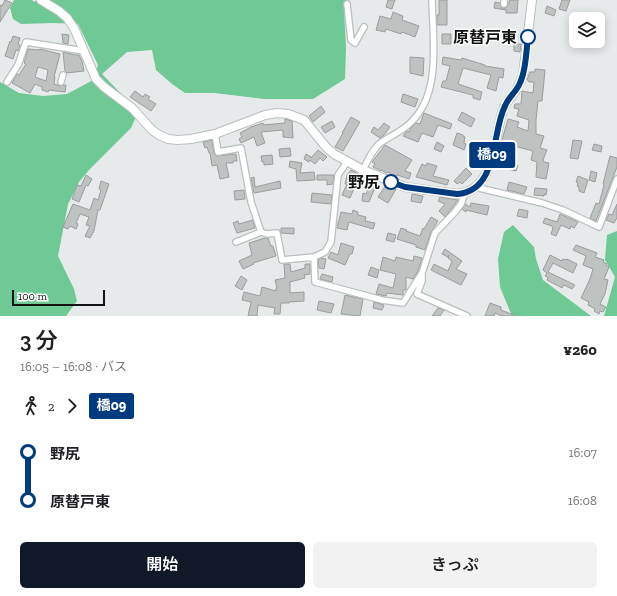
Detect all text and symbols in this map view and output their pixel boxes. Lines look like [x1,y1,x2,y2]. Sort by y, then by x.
map controls [569,12,605,48]
button: layers [569,12,605,48]
place label: 原替戸東 [453,28,517,47]
marker: 原替戸東 [520,29,536,45]
line badge: 橋09 [469,142,515,168]
text: 橋09 [477,146,507,163]
place label: 野尻 [348,173,380,192]
marker: 野尻 [383,174,399,190]
scale bar [12,288,105,307]
text: 100 m [18,290,47,303]
text: 3 分 [20,327,58,354]
text: ¥260 [563,341,597,359]
text: 16:05 – 16:08 · バス [20,359,127,374]
icon: walk [20,395,42,417]
icon: forward [61,395,83,417]
text: 橋09 [97,397,126,414]
text: 2 [48,399,55,414]
text: 野尻 [50,445,80,463]
text: 16:07 [569,445,597,460]
text: 原替戸東 [50,493,110,511]
text: 16:08 [568,493,597,508]
button: 開始 [20,542,305,588]
button: きっぷ [313,542,597,588]

